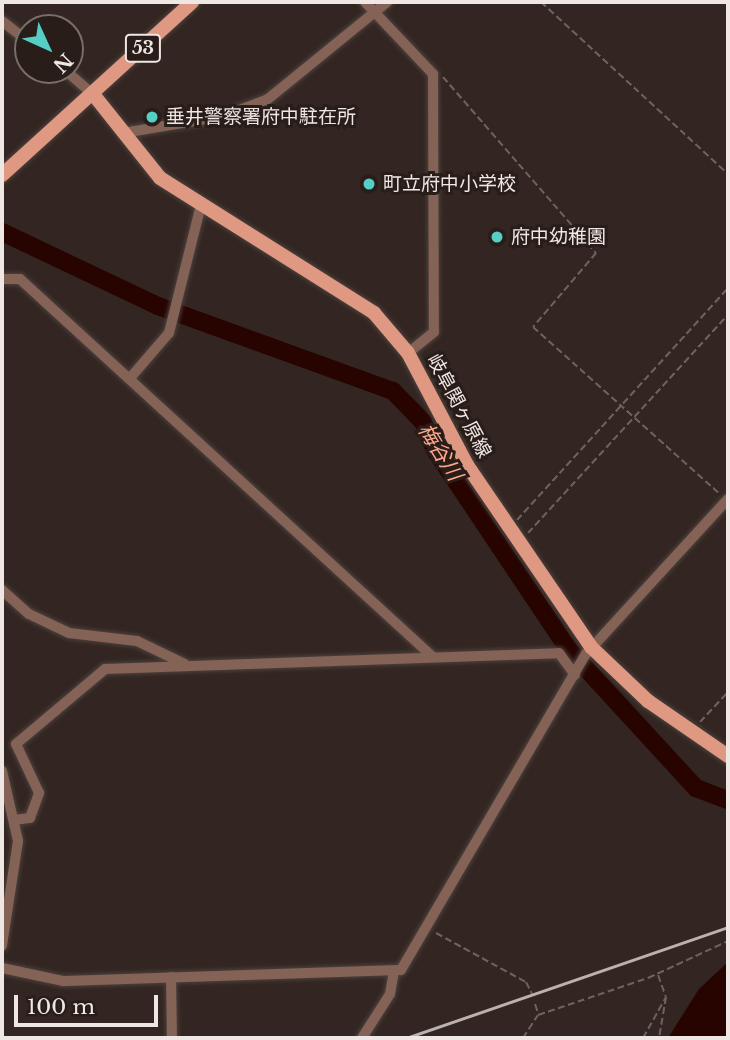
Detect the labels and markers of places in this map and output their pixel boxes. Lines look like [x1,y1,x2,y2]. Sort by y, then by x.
place label: 垂井警察署府中駐在所 [166,106,356,128]
marker: 垂井警察署府中駐在所 [144,109,160,125]
place label: 町立府中小学校 [383,173,516,195]
marker: 町立府中小学校 [361,176,377,192]
place label: 府中幼稚園 [511,226,606,248]
marker: 府中幼稚園 [489,229,505,245]

